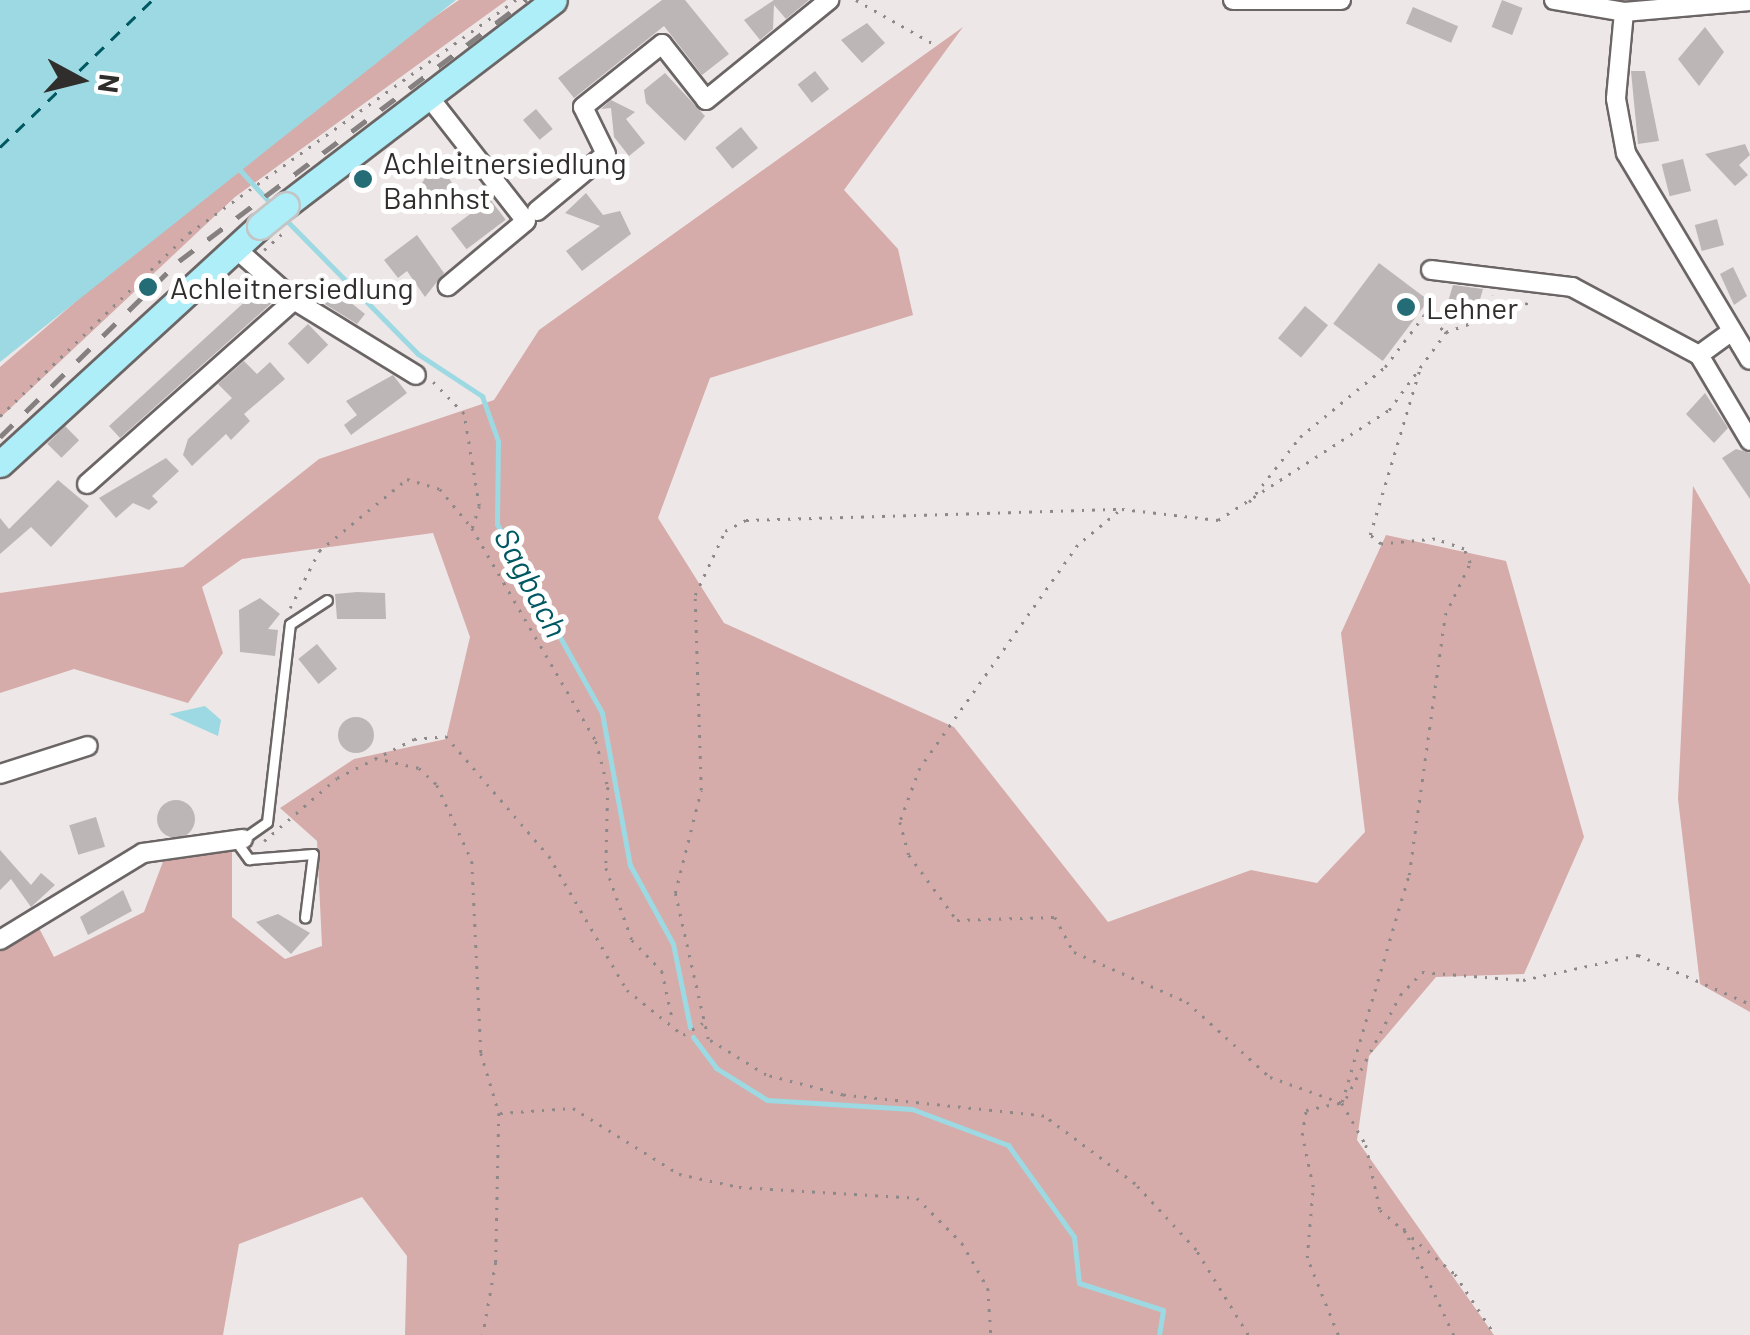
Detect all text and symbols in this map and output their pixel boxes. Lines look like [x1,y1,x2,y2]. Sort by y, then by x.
north arrow [30,30,130,130]
text: N [92,72,128,95]
place label: Achleitnersiedlung Bahnhst [383,144,626,214]
marker: Achleitnersiedlung Bahnhst [352,168,374,190]
place label: Achleitnersiedlung [170,269,413,305]
marker: Achleitnersiedlung [135,274,161,300]
place label: Lehner [1426,289,1518,325]
marker: Lehner [1395,296,1417,318]
water label: Sagbach [487,521,577,643]

